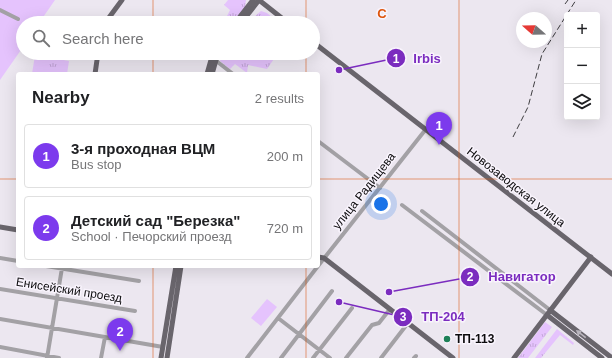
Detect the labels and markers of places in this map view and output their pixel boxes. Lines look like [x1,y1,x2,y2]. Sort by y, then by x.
callout: Irbis [386,46,449,71]
pin: 1 [426,112,452,145]
callout: Навигатор [460,264,564,289]
callout: ТП-204 [393,304,472,329]
pin: 2 [107,318,133,351]
place label: ТП-113 [455,332,495,346]
marker: ТП-113 [442,334,452,344]

